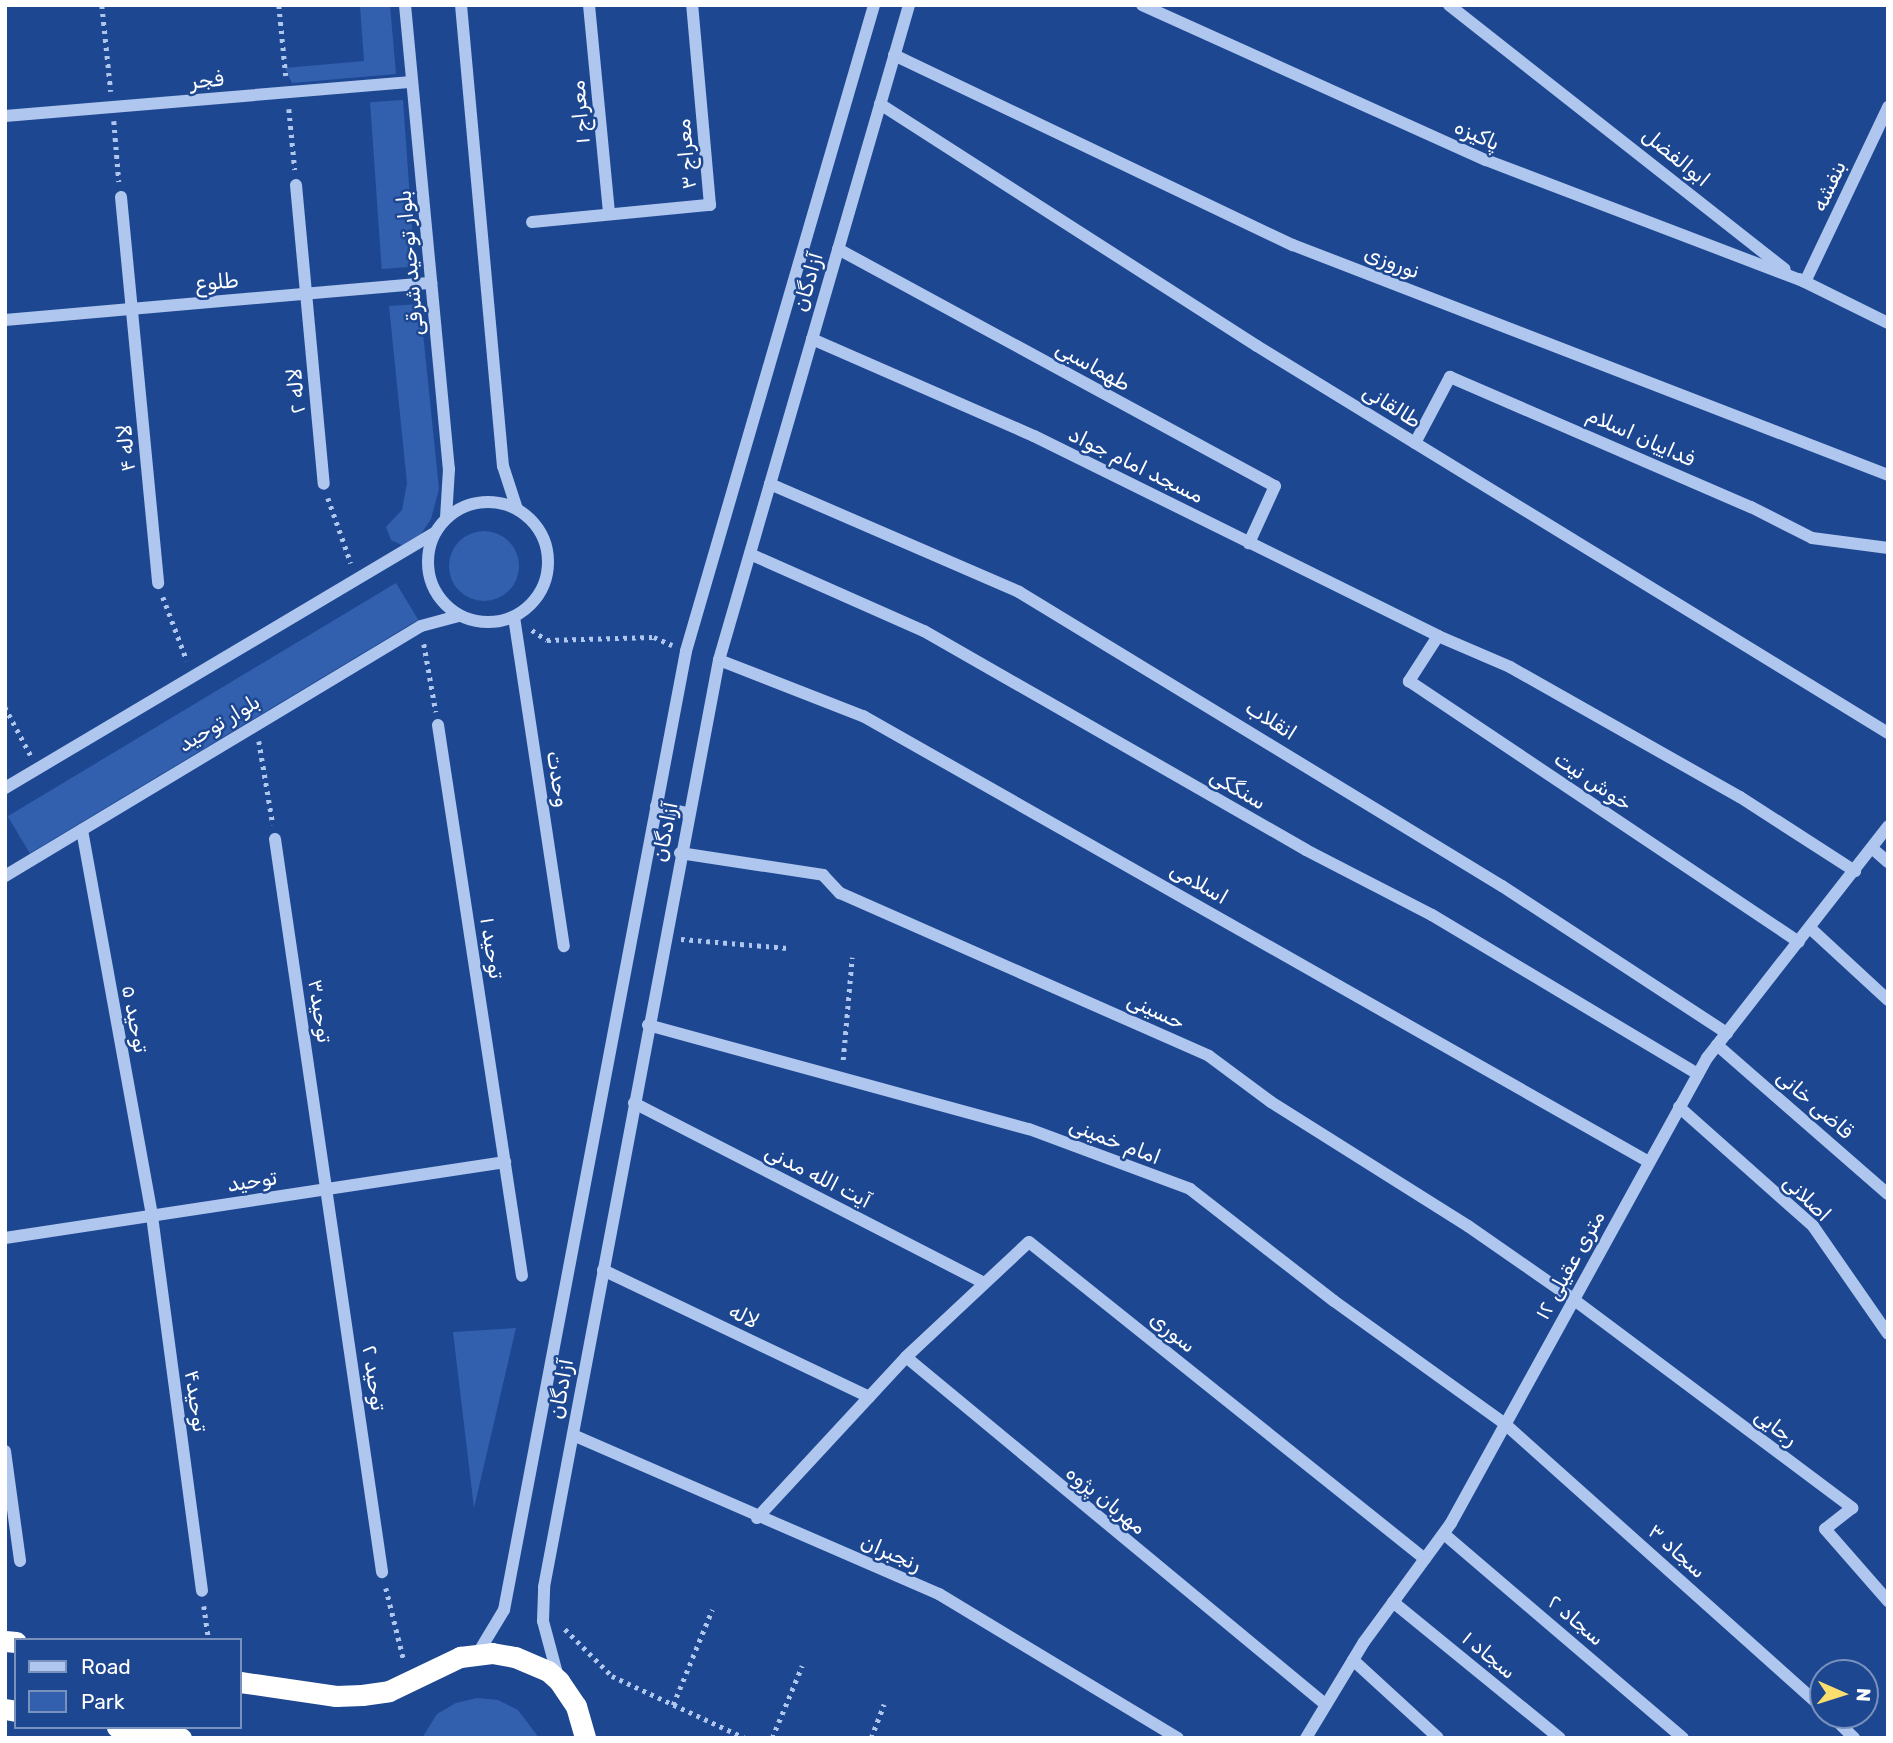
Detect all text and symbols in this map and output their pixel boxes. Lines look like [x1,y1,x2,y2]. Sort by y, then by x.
street label: فجر [189,66,225,94]
street label: معراج ۱ [565,79,595,145]
street label: پاکیزه [1450,114,1504,156]
street label: معراج ۳ [670,118,702,190]
street label: ابوالفضل [1637,122,1715,192]
street label: بنفشه [1806,157,1852,215]
street label: بلوار توحید شرقی [391,189,429,337]
street label: نوروزی [1361,240,1423,284]
street label: آزادگان [788,249,828,315]
street label: طلوع [194,268,240,296]
street label: طهماسبی [1051,335,1135,397]
street label: لاله ۲ [281,367,311,415]
street label: طالقانی [1358,378,1426,434]
street label: فداییان اسلام [1583,402,1699,472]
street label: مسجد امام جواد [1064,421,1208,509]
street label: لاله ۴ [111,423,141,473]
street label: بلوار توحید [173,689,265,757]
street label: انقلاب [1241,695,1301,745]
street label: خوش نیت [1549,746,1637,816]
street label: وحدت [541,749,575,809]
street label: سنگکی [1205,763,1271,815]
street label: آزادگان [647,800,683,864]
street label: اسلامی [1166,856,1232,910]
street label: توحید ۱ [475,915,509,981]
street label: توحید۳ [303,977,337,1045]
street label: توحید ۵ [116,983,154,1055]
street label: حسینی [1123,987,1189,1035]
street label: قاضی خانی [1771,1064,1859,1144]
street label: امام خمینی [1066,1112,1164,1170]
street label: آیت الله مدنی [761,1138,875,1214]
street label: توحید [225,1165,279,1197]
street label: اصلانی [1778,1169,1836,1227]
street label: ۱۲ متری عقیلی [1530,1206,1610,1324]
street label: لاله [725,1298,763,1334]
street label: سوری [1145,1306,1201,1358]
street label: توحید ۲ [357,1344,391,1412]
street label: آزادگان [543,1357,579,1421]
street label: توحید۴ [179,1368,213,1434]
street label: رجایی [1750,1403,1802,1451]
street label: مهربان پژوه [1061,1460,1151,1540]
street label: سجاد ۳ [1643,1518,1711,1584]
street label: رنجبران [857,1529,925,1577]
street label: سجاد ۲ [1543,1589,1609,1651]
street label: سجاد ۱ [1457,1626,1521,1684]
legend [14,1638,242,1729]
text: Road [81,1654,131,1679]
north arrow [1809,1659,1879,1729]
text: N [1852,1688,1875,1702]
text: Park [81,1689,125,1714]

